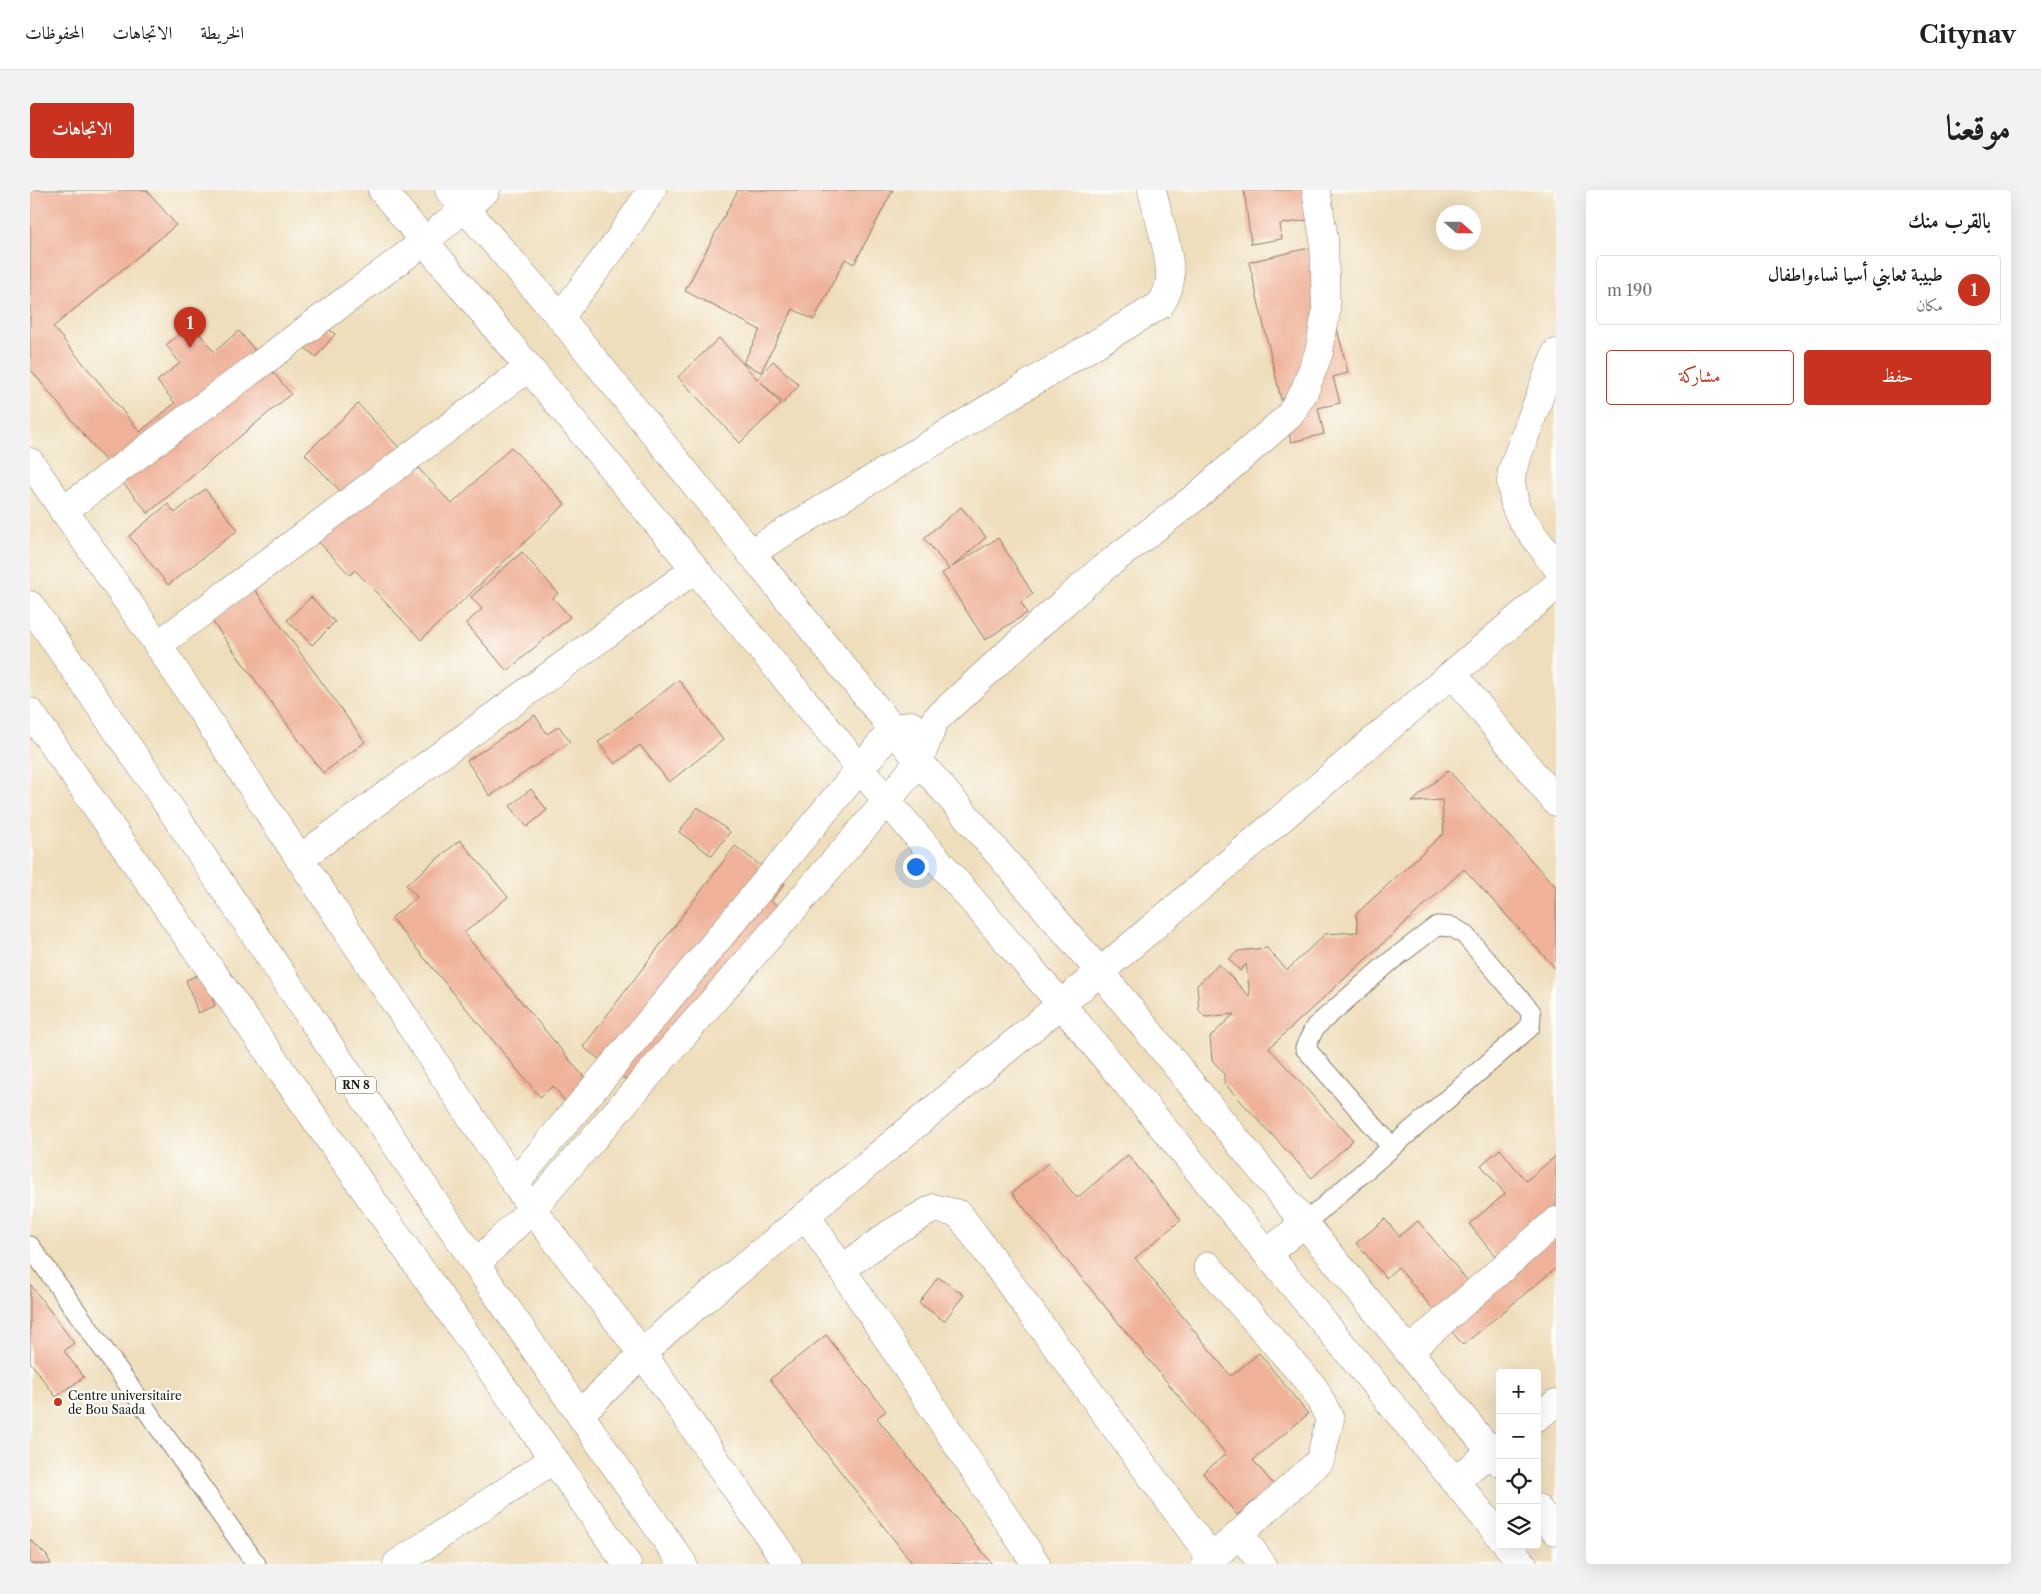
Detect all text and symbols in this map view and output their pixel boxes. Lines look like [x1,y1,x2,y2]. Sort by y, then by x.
text: Citynav [1919,20,2016,49]
text: المحفوظات [25,22,84,44]
text: الاتجاهات [112,22,172,44]
text: الخريطة [200,22,244,44]
button: الاتجاهات [30,103,134,158]
text: موقعنا [1946,105,2011,148]
north arrow [1436,205,1481,250]
text: بالقرب منك [1908,208,1991,233]
text: طبيبة ثعابني أسيا نساءواطفال [1768,263,1943,286]
text: 190 m [1607,280,1652,300]
text: 1 [1970,280,1978,300]
text: مكان [1916,295,1943,315]
pin: 1 [174,307,206,348]
button: مشاركة [1606,350,1794,405]
button: حفظ [1804,350,1991,405]
your location [903,854,929,880]
road number: RN 8 [336,1076,376,1094]
map controls [1496,1369,1541,1549]
button: + [1496,1369,1541,1414]
place label: Centre universitaire de Bou Saada [68,1388,182,1417]
marker: Centre universitaire de Bou Saada [52,1396,64,1408]
button: − [1496,1414,1541,1459]
button: locate [1496,1459,1541,1504]
button: layers [1496,1504,1541,1549]

